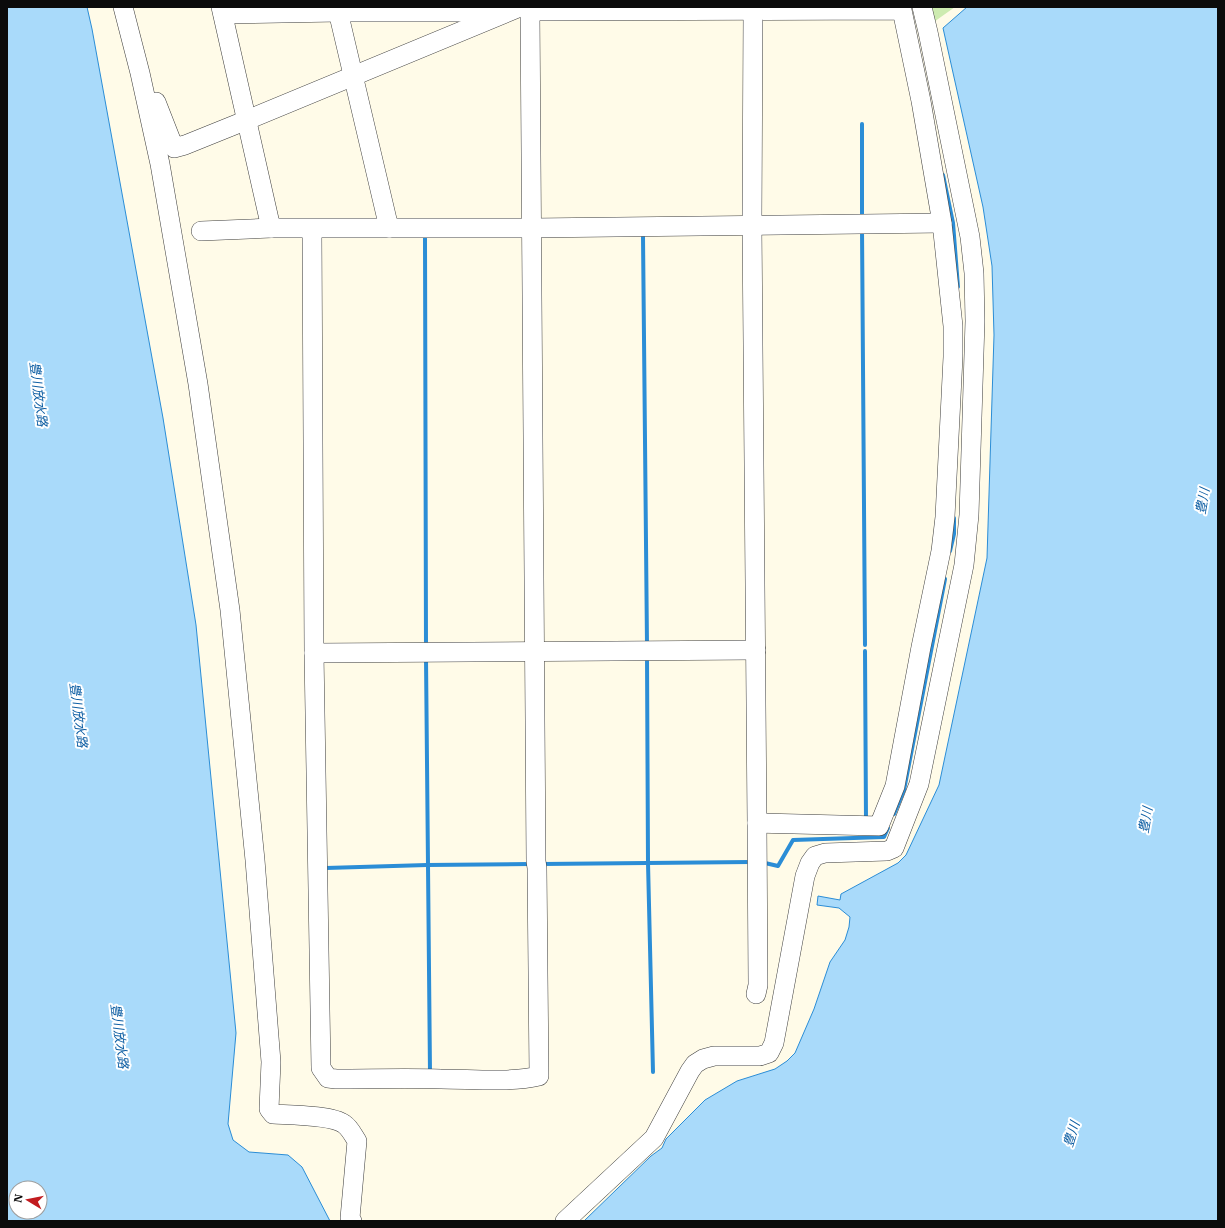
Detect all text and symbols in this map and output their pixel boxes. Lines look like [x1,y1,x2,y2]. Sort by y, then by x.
water label: 豊川放水路 [26,361,51,428]
water label: 豊川 [1192,485,1213,515]
water label: 豊川放水路 [66,682,91,749]
water label: 豊川 [1135,804,1156,834]
water label: 豊川放水路 [107,1003,132,1070]
water label: 豊川 [1060,1117,1084,1149]
north arrow [8,1180,48,1220]
text: N [11,1192,26,1204]

